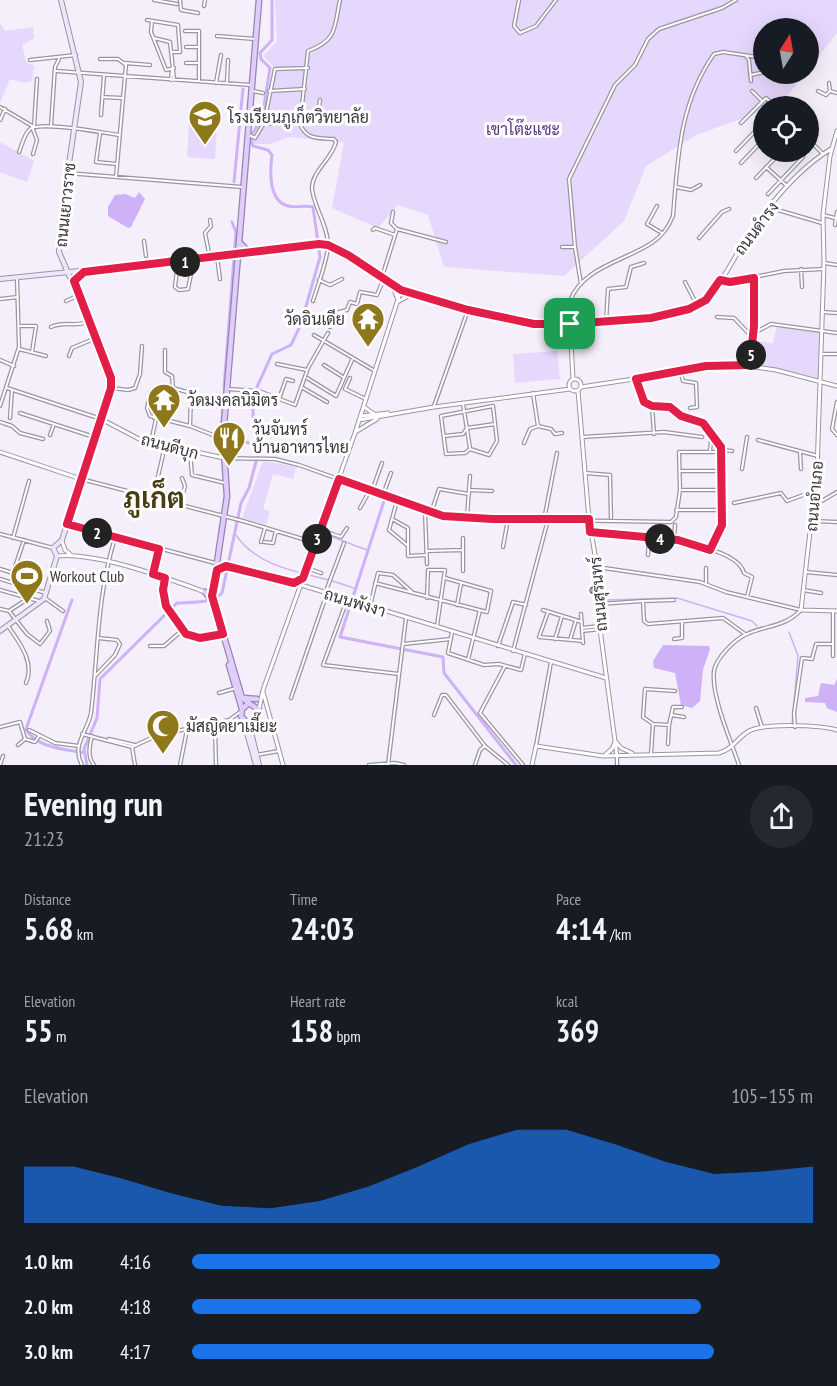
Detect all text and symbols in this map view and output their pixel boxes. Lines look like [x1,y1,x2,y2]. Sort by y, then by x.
north arrow [753,18,819,84]
map controls [753,18,819,162]
button: locate [753,96,819,162]
school or university icon: โรงเรียนภูเก็ตวิทยาลัย [187,99,223,146]
place label: โรงเรียนภูเก็ตวิทยาลัย [227,104,369,129]
park label: เขาโต๊ะแซะ [486,118,560,139]
street label: ถนนเยาวราช [51,162,79,248]
street label: ถนนดำรง [729,197,783,259]
pin: 1 [170,247,200,277]
text: 1 [181,252,189,272]
pin [544,298,595,349]
temple icon: วัดอินเดีย [350,301,386,348]
icon: arrive [553,307,586,340]
place label: วัดอินเดีย [284,308,345,329]
pin: 5 [736,340,766,370]
text: 5 [747,345,755,365]
temple icon: วัดมงคลนิมิตร [146,382,182,429]
place label: วัดมงคลนิมิตร [187,390,278,410]
place label: วันจันทร์ บ้านอาหารไทย [252,417,349,457]
restaurant icon: วันจันทร์ บ้านอาหารไทย [211,420,247,467]
street label: ถนนดีบุก [139,428,201,465]
street label: ถนนอำเภอ [801,460,827,532]
district label: ภูเก็ต [123,478,185,518]
pin: 2 [82,518,112,548]
text: 2 [93,523,101,543]
pin: 3 [302,524,332,554]
pin: 4 [645,524,675,554]
text: 3 [313,529,321,549]
text: 4 [656,529,664,549]
street label: ถนนสุรินทร์ [583,555,613,632]
sports icon: Workout Club [9,558,45,605]
place label: Workout Club [50,566,124,586]
street label: ถนนพังงา [322,583,388,621]
mosque icon: มัสญิดยาเมี๊ยะ [145,708,181,755]
place label: มัสญิดยาเมี๊ยะ [186,712,277,736]
text: Evening run [24,782,163,825]
button: share [750,785,813,848]
text: 21:23 [24,826,64,852]
text: Distance [24,889,71,909]
text: Time [290,889,318,909]
text: Pace [556,889,581,909]
text: 5.68 [24,909,73,948]
text: 24:03 [290,909,355,948]
text: 4:14 [556,909,607,948]
text: km [73,924,93,944]
text: /km [607,924,631,944]
text: Elevation [24,991,75,1011]
text: Heart rate [290,991,346,1011]
text: kcal [556,991,578,1011]
text: 55 [24,1011,53,1050]
text: 158 [290,1011,333,1050]
text: 369 [556,1011,599,1050]
text: m [53,1026,67,1046]
text: bpm [333,1026,361,1046]
text: Elevation [24,1083,88,1109]
text: 105–155 m [731,1083,813,1109]
text: 1.0 km [24,1249,73,1275]
text: 4:16 [120,1249,151,1275]
text: 2.0 km [24,1294,73,1320]
text: 4:18 [120,1294,151,1320]
text: 3.0 km [24,1339,73,1365]
text: 4:17 [120,1339,151,1365]

